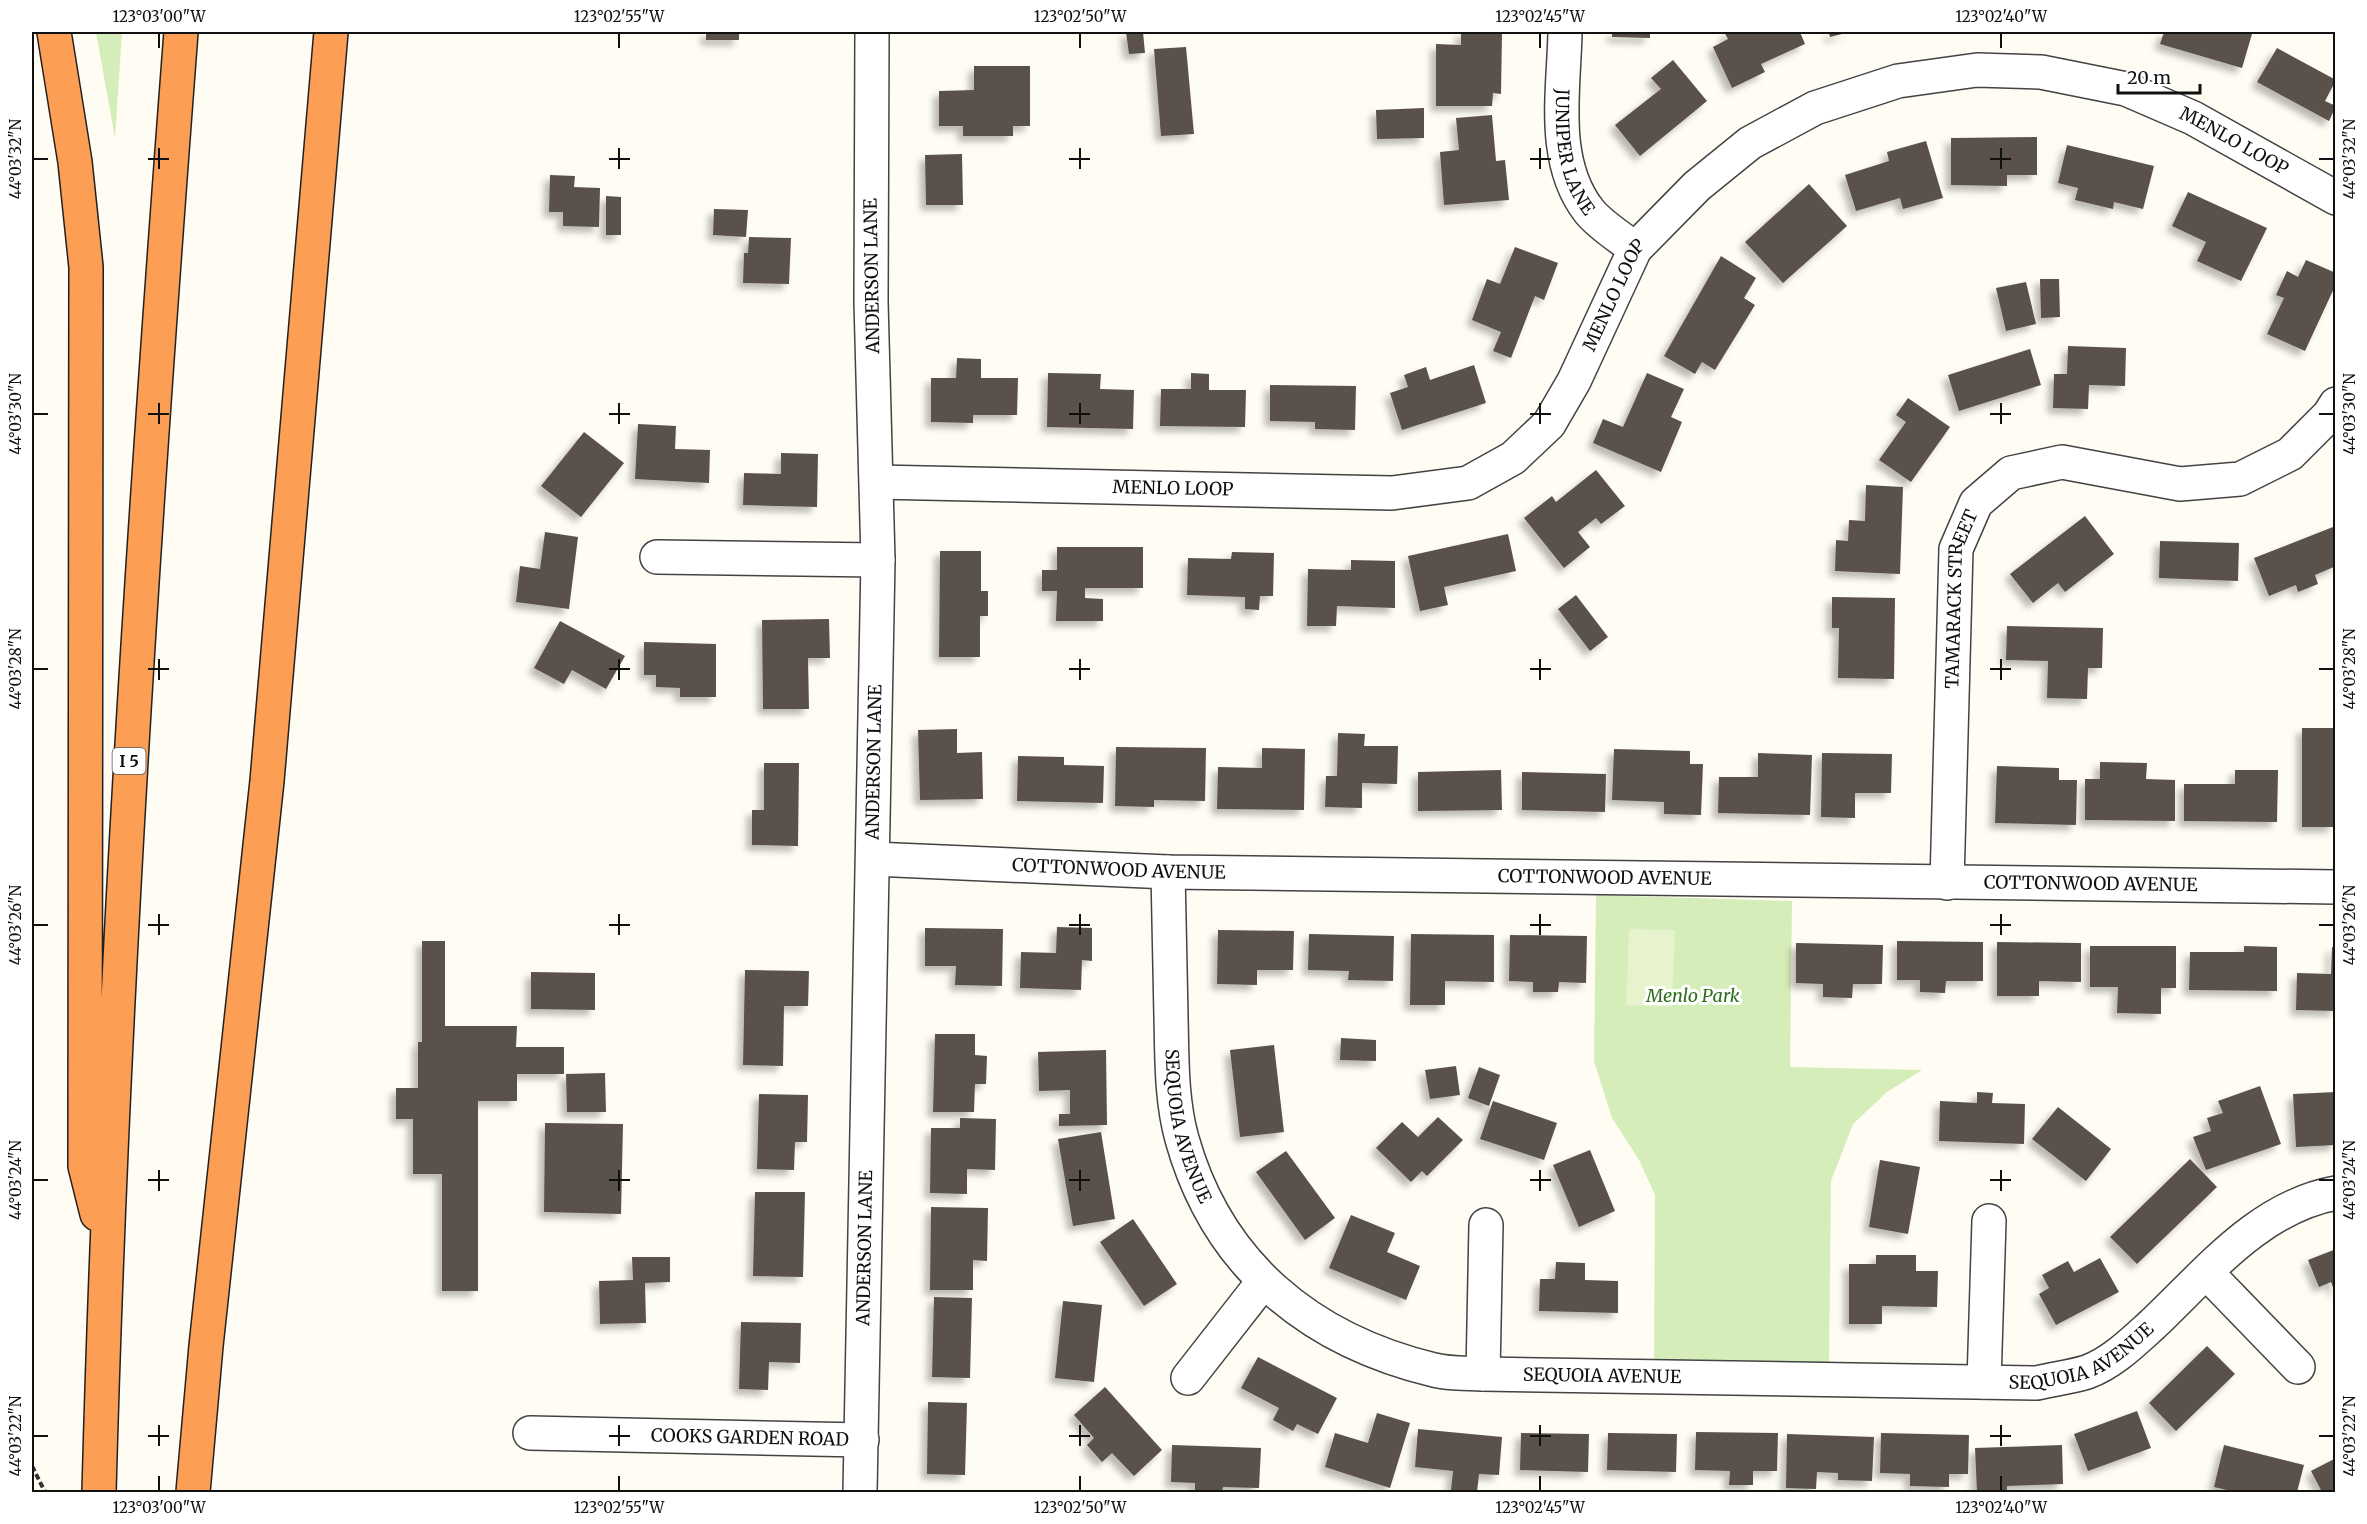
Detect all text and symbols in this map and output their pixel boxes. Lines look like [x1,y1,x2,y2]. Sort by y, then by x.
text: 123°03'00"W [112,7,207,26]
text: 123°02'55"W [574,7,665,26]
text: 123°02'50"W [1034,7,1127,26]
text: 123°02'45"W [1495,7,1586,26]
text: 123°02'40"W [1955,7,2048,26]
scale bar [2118,57,2200,95]
text: 20 m [2127,66,2171,89]
street label: JUNIPER LANE [1551,87,1600,220]
street label: MENLO LOOP [2176,102,2293,180]
text: 44°03'32"N [6,118,25,199]
text: 44°03'32"N [2340,118,2359,199]
street label: ANDERSON LANE [859,198,884,355]
street label: MENLO LOOP [1577,233,1650,355]
text: 44°03'30"N [6,373,25,455]
text: 44°03'30"N [2340,373,2359,455]
street label: MENLO LOOP [1112,475,1234,501]
street label: TAMARACK STREET [1940,506,1983,689]
text: 44°03'28"N [6,628,25,710]
text: 44°03'28"N [2340,628,2359,710]
street label: ANDERSON LANE [861,684,887,841]
road number: I 5 [112,748,146,774]
street label: COTTONWOOD AVENUE [1012,853,1226,884]
street label: COTTONWOOD AVENUE [1498,864,1712,890]
street label: COTTONWOOD AVENUE [1984,870,2198,896]
text: 44°03'26"N [6,884,25,965]
text: 44°03'26"N [2340,884,2359,965]
park label: Menlo Park [1645,984,1740,1007]
street label: SEQUOIA AVENUE [1161,1048,1217,1207]
text: 44°03'24"N [6,1140,25,1220]
text: 44°03'24"N [2340,1140,2359,1220]
street label: ANDERSON LANE [851,1169,877,1327]
street label: SEQUOIA AVENUE [2009,1317,2159,1395]
street label: SEQUOIA AVENUE [1523,1363,1682,1388]
text: 44°03'22"N [6,1395,25,1476]
text: 44°03'22"N [2340,1395,2359,1476]
street label: COOKS GARDEN ROAD [651,1424,849,1451]
text: 123°03'00"W [112,1498,207,1517]
text: 123°02'55"W [574,1498,665,1517]
text: 123°02'50"W [1034,1498,1127,1517]
text: 123°02'45"W [1495,1498,1586,1517]
text: 123°02'40"W [1955,1498,2048,1517]

